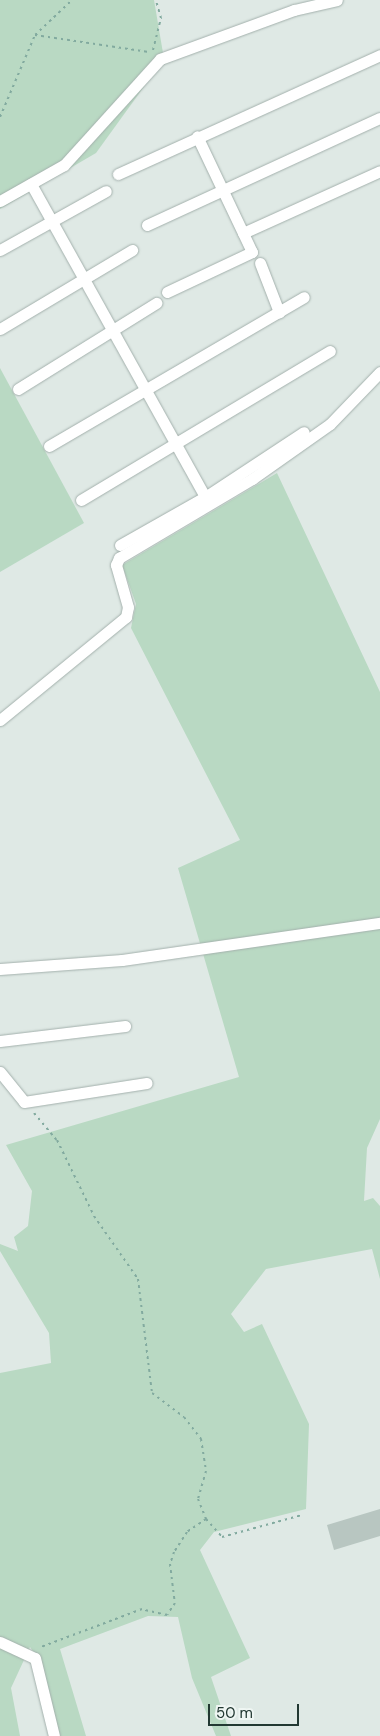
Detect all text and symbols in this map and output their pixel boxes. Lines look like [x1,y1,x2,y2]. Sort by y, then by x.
scale bar [210,1694,301,1726]
text: 50 m [216,1703,253,1723]

